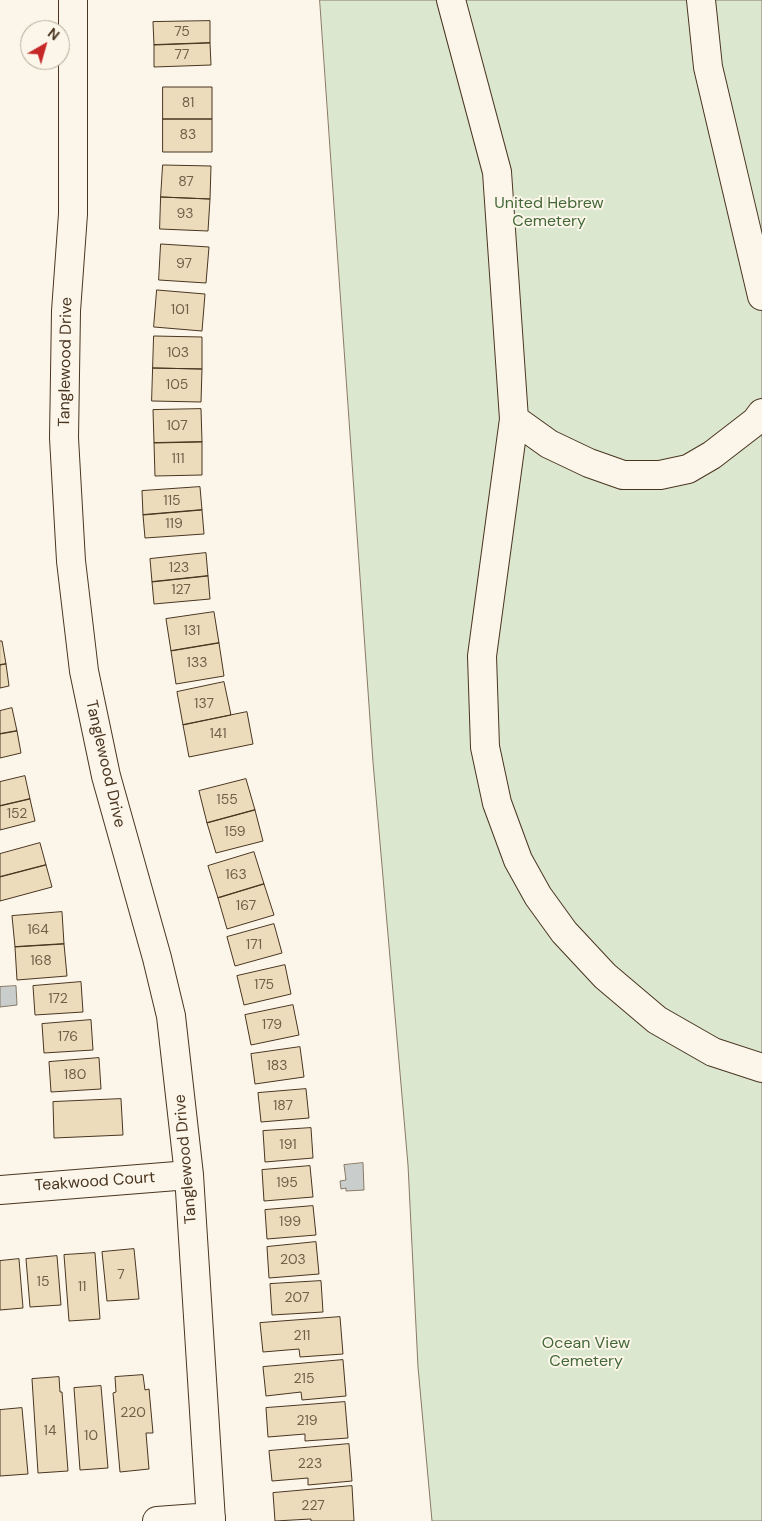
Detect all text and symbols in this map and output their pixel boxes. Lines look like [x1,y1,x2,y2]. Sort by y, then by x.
north arrow [20,20,70,70]
text: N [44,24,63,44]
house number: 75 [174,24,190,40]
house number: 77 [175,47,189,63]
house number: 81 [182,95,194,111]
house number: 83 [180,127,196,143]
house number: 87 [178,174,194,190]
park label: United Hebrew Cemetery [494,194,604,232]
house number: 93 [177,206,193,222]
house number: 97 [176,256,192,272]
street label: Tanglewood Drive [55,297,77,427]
house number: 101 [171,302,189,318]
house number: 103 [167,345,189,361]
house number: 105 [166,377,188,393]
house number: 107 [166,418,188,434]
house number: 111 [171,451,185,467]
house number: 115 [163,493,181,509]
house number: 119 [165,516,183,532]
house number: 123 [169,560,189,576]
house number: 127 [171,582,191,598]
house number: 131 [184,623,200,639]
house number: 133 [187,655,207,671]
house number: 137 [194,696,214,712]
street label: Tanglewood Drive [81,699,129,829]
house number: 141 [209,726,227,742]
house number: 155 [216,792,238,808]
house number: 152 [7,806,27,822]
house number: 159 [224,824,246,840]
house number: 163 [225,867,247,883]
house number: 167 [236,898,256,914]
house number: 164 [27,922,49,938]
house number: 171 [246,937,262,953]
house number: 168 [30,953,52,969]
house number: 175 [254,977,274,993]
house number: 172 [48,991,68,1007]
house number: 179 [262,1017,282,1033]
house number: 176 [58,1029,78,1045]
house number: 183 [266,1058,288,1074]
house number: 180 [64,1067,86,1083]
street label: Tanglewood Drive [171,1093,201,1225]
house number: 187 [273,1098,293,1114]
house number: 191 [279,1137,297,1153]
street label: Teakwood Court [34,1168,156,1196]
house number: 195 [276,1175,298,1191]
house number: 199 [279,1214,301,1230]
house number: 203 [280,1252,306,1268]
house number: 7 [117,1267,125,1283]
house number: 15 [37,1274,49,1290]
house number: 11 [78,1279,86,1295]
house number: 207 [285,1290,309,1306]
house number: 211 [294,1328,310,1344]
park label: Ocean View Cemetery [542,1334,630,1372]
house number: 215 [294,1371,314,1387]
house number: 220 [120,1405,146,1421]
house number: 219 [296,1413,318,1429]
house number: 14 [44,1423,56,1439]
house number: 10 [84,1428,98,1444]
house number: 223 [298,1456,322,1472]
house number: 227 [301,1498,325,1514]

